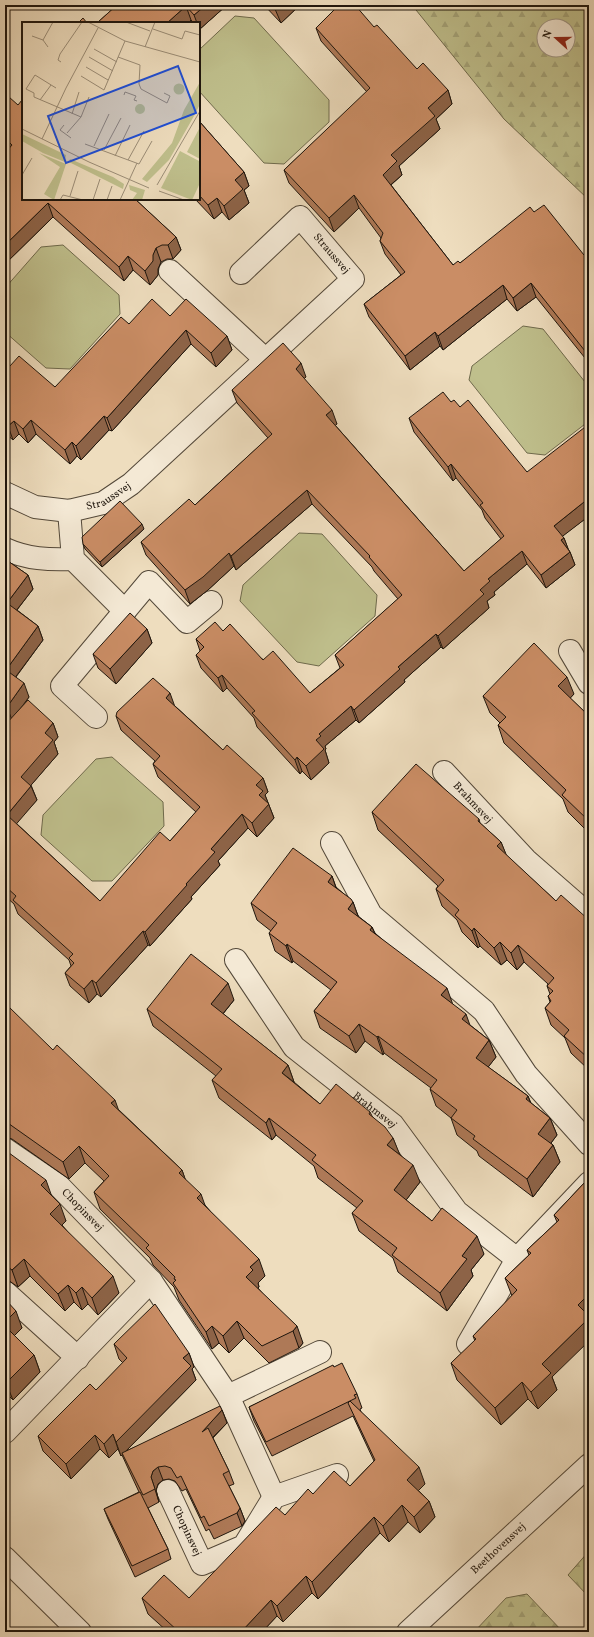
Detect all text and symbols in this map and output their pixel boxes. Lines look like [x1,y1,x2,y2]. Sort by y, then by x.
north arrow [536,18,576,58]
inset map [22,22,200,200]
text: N [540,29,556,41]
street label: Straussvej [309,230,353,278]
street label: Straussvej [85,479,134,514]
street label: Brahmsvej [449,779,496,827]
street label: Brahmsvej [349,1088,400,1131]
street label: Chopinsvej [58,1185,107,1235]
street label: Chopinsvej [168,1503,205,1559]
street label: Beethovensvej [468,1520,529,1578]

